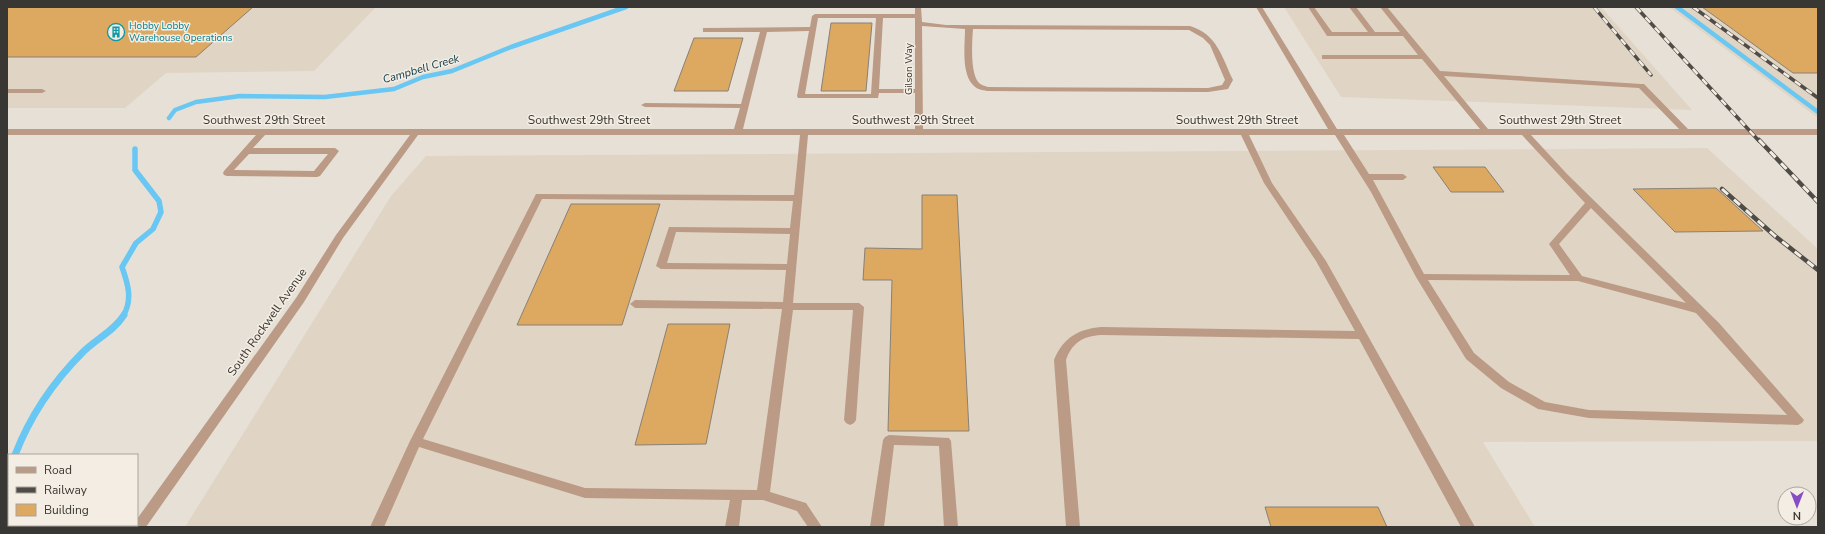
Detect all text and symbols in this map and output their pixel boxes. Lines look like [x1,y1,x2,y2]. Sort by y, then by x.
place label: Hobby Lobby Warehouse Operations [129,19,233,45]
building icon: Hobby Lobby Warehouse Operations [106,22,126,42]
street label: Gilson Way [902,42,916,95]
water label: Campbell Creek [381,51,461,87]
street label: Southwest 29th Street [203,112,326,128]
street label: Southwest 29th Street [528,112,651,128]
street label: Southwest 29th Street [852,112,975,128]
street label: Southwest 29th Street [1176,112,1299,128]
street label: Southwest 29th Street [1499,112,1622,128]
street label: South Rockwell Avenue [224,265,310,379]
legend [8,454,138,526]
text: Road [44,462,72,478]
text: Railway [44,482,88,498]
north arrow [1777,486,1817,526]
text: Building [44,502,89,518]
text: N [1793,508,1801,523]

